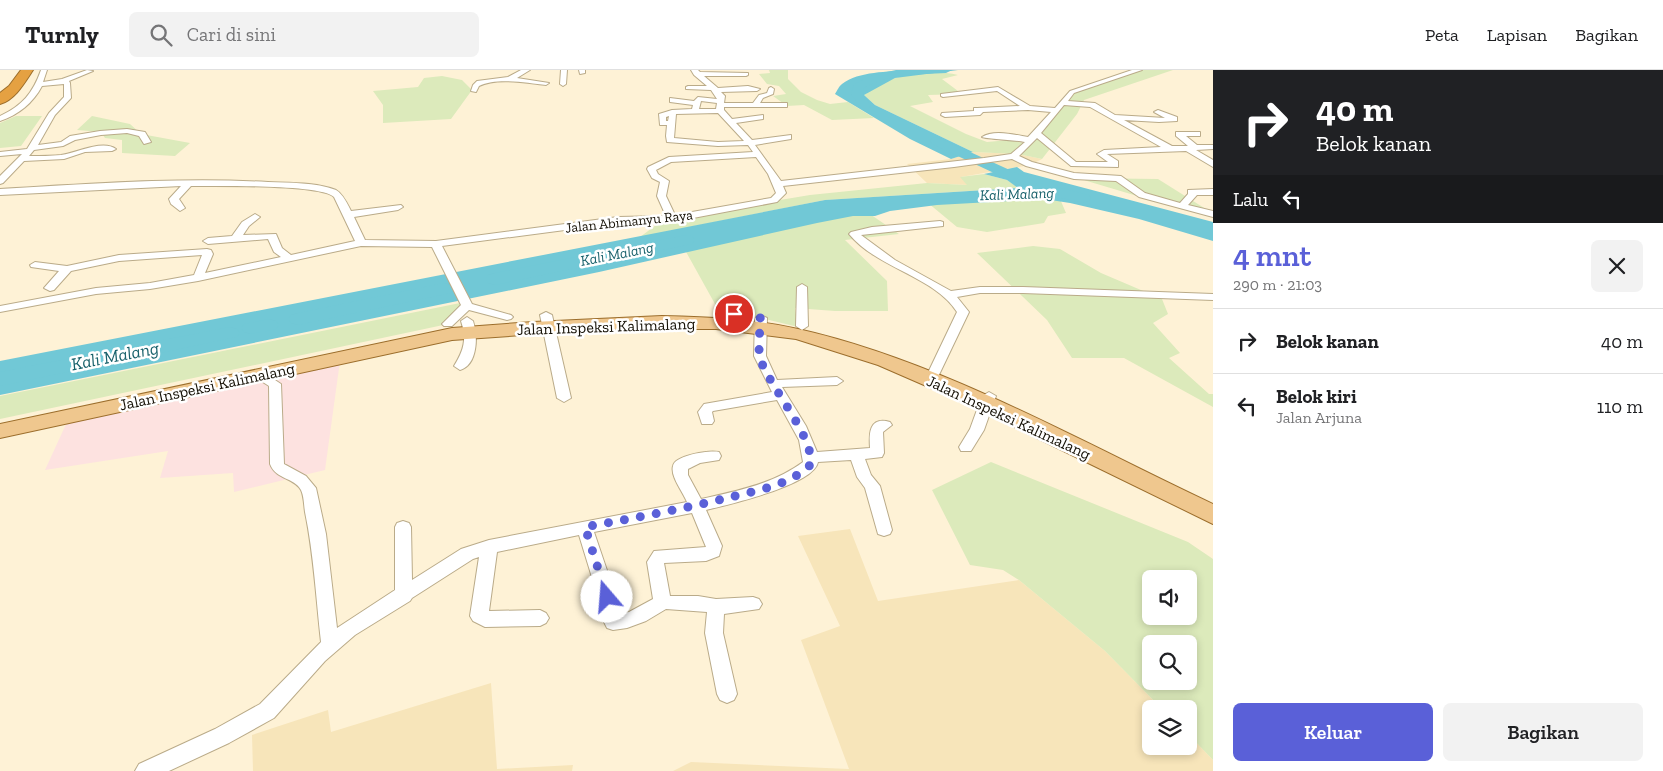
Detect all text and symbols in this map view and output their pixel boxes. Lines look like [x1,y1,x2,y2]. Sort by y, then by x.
search box [129,12,479,57]
text: Turnly [25,20,99,49]
icon: search [147,21,175,49]
text: Cari di sini [187,23,276,46]
text: Peta [1425,24,1459,46]
text: Lapisan [1487,24,1547,46]
text: Bagikan [1575,24,1638,46]
text: 40 m [1316,88,1393,130]
icon: right [1233,90,1298,155]
text: Belok kanan [1316,130,1431,157]
water label: Kali Malang [980,184,1055,204]
icon: left [1278,185,1306,213]
text: Lalu [1233,188,1268,211]
street label: Jalan Abimanyu Raya [564,206,694,237]
water label: Kali Malang [579,238,655,270]
text: 4 mnt [1233,238,1311,274]
button: close [1591,240,1643,292]
text: 290 m · 21:03 [1233,275,1322,294]
pin [713,293,755,335]
icon: arrive [720,300,748,328]
street label: Jalan Inspeksi Kalimalang [516,314,696,339]
icon: right [1233,327,1261,355]
text: Belok kanan [1276,330,1379,353]
text: 40 m [1601,330,1643,353]
water label: Kali Malang [69,337,162,375]
street label: Jalan Inspeksi Kalimalang [118,359,297,414]
street label: Jalan Inspeksi Kalimalang [924,371,1094,464]
text: Belok kiri [1276,385,1357,408]
icon: left [1233,392,1261,420]
text: 110 m [1597,395,1643,418]
text: Jalan Arjuna [1276,408,1362,427]
position arrow [580,570,632,622]
map controls [1142,570,1197,755]
button: sound [1142,570,1197,625]
button: search [1142,635,1197,690]
button: layers [1142,700,1197,755]
button: Keluar [1233,703,1433,761]
button: Bagikan [1443,703,1643,761]

